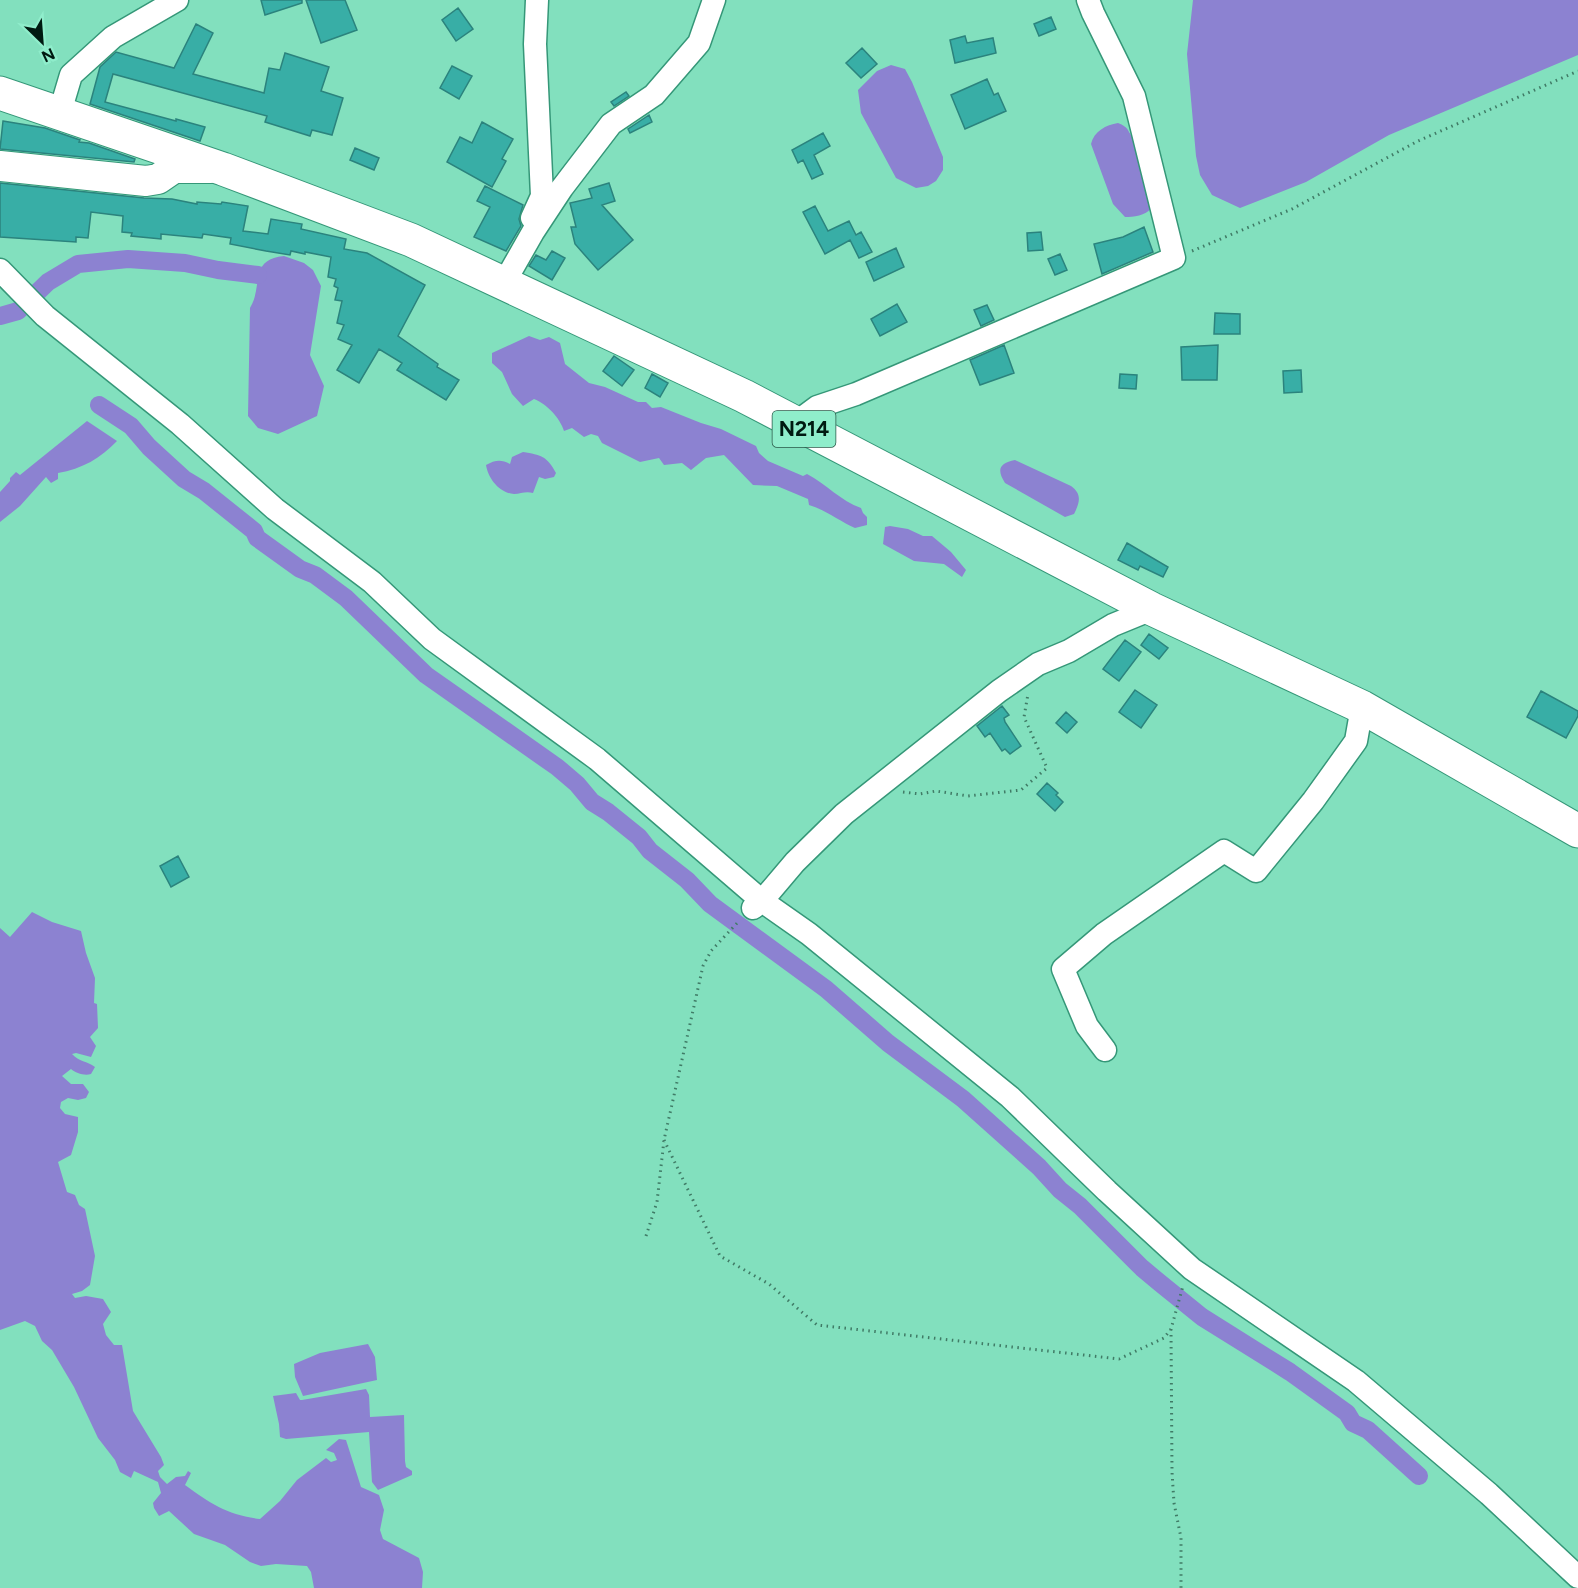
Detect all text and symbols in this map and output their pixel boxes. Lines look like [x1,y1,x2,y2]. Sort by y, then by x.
north arrow [12,12,72,72]
text: N [39,44,58,66]
road number: N214 [772,411,836,447]

